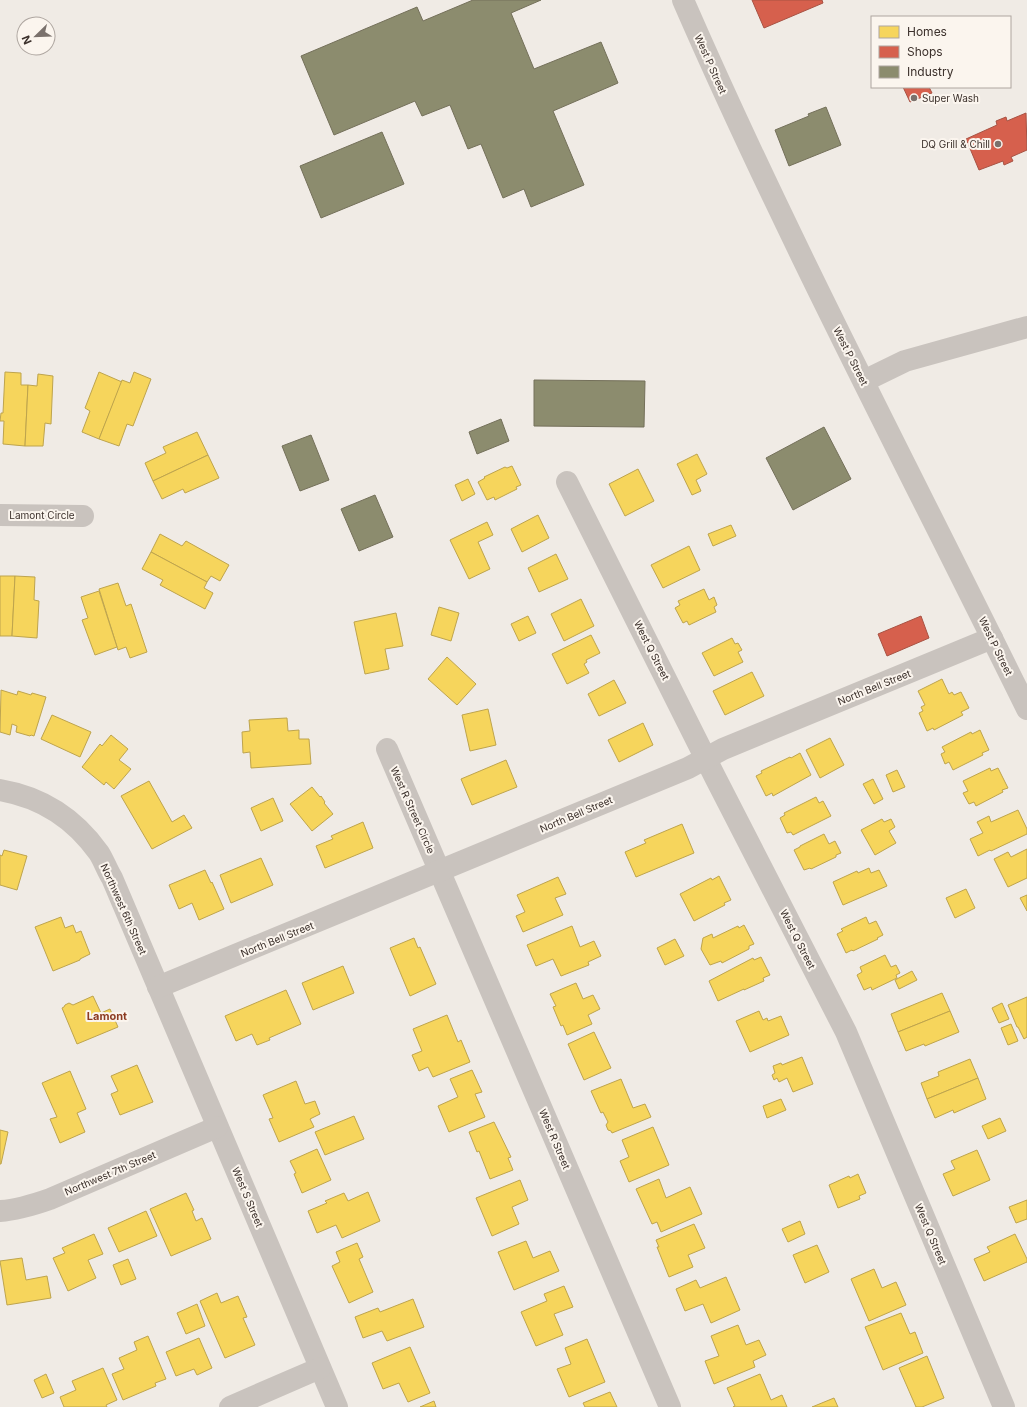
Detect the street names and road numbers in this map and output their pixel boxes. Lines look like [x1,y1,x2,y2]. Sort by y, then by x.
street label: West P Street [693,32,730,96]
street label: West P Street [831,325,871,388]
street label: Lamont Circle [9,509,75,521]
street label: West P Street [977,615,1016,678]
street label: West Q Street [632,618,672,682]
street label: North Bell Street [836,667,913,707]
street label: West R Street Circle [388,765,438,856]
street label: North Bell Street [538,793,615,835]
street label: Northwest 6th Street [99,862,150,957]
street label: West Q Street [778,907,818,971]
street label: North Bell Street [239,919,316,959]
street label: West R Street [537,1107,573,1171]
street label: Northwest 7th Street [63,1148,158,1198]
street label: West S Street [230,1165,266,1229]
street label: West Q Street [913,1202,950,1267]

